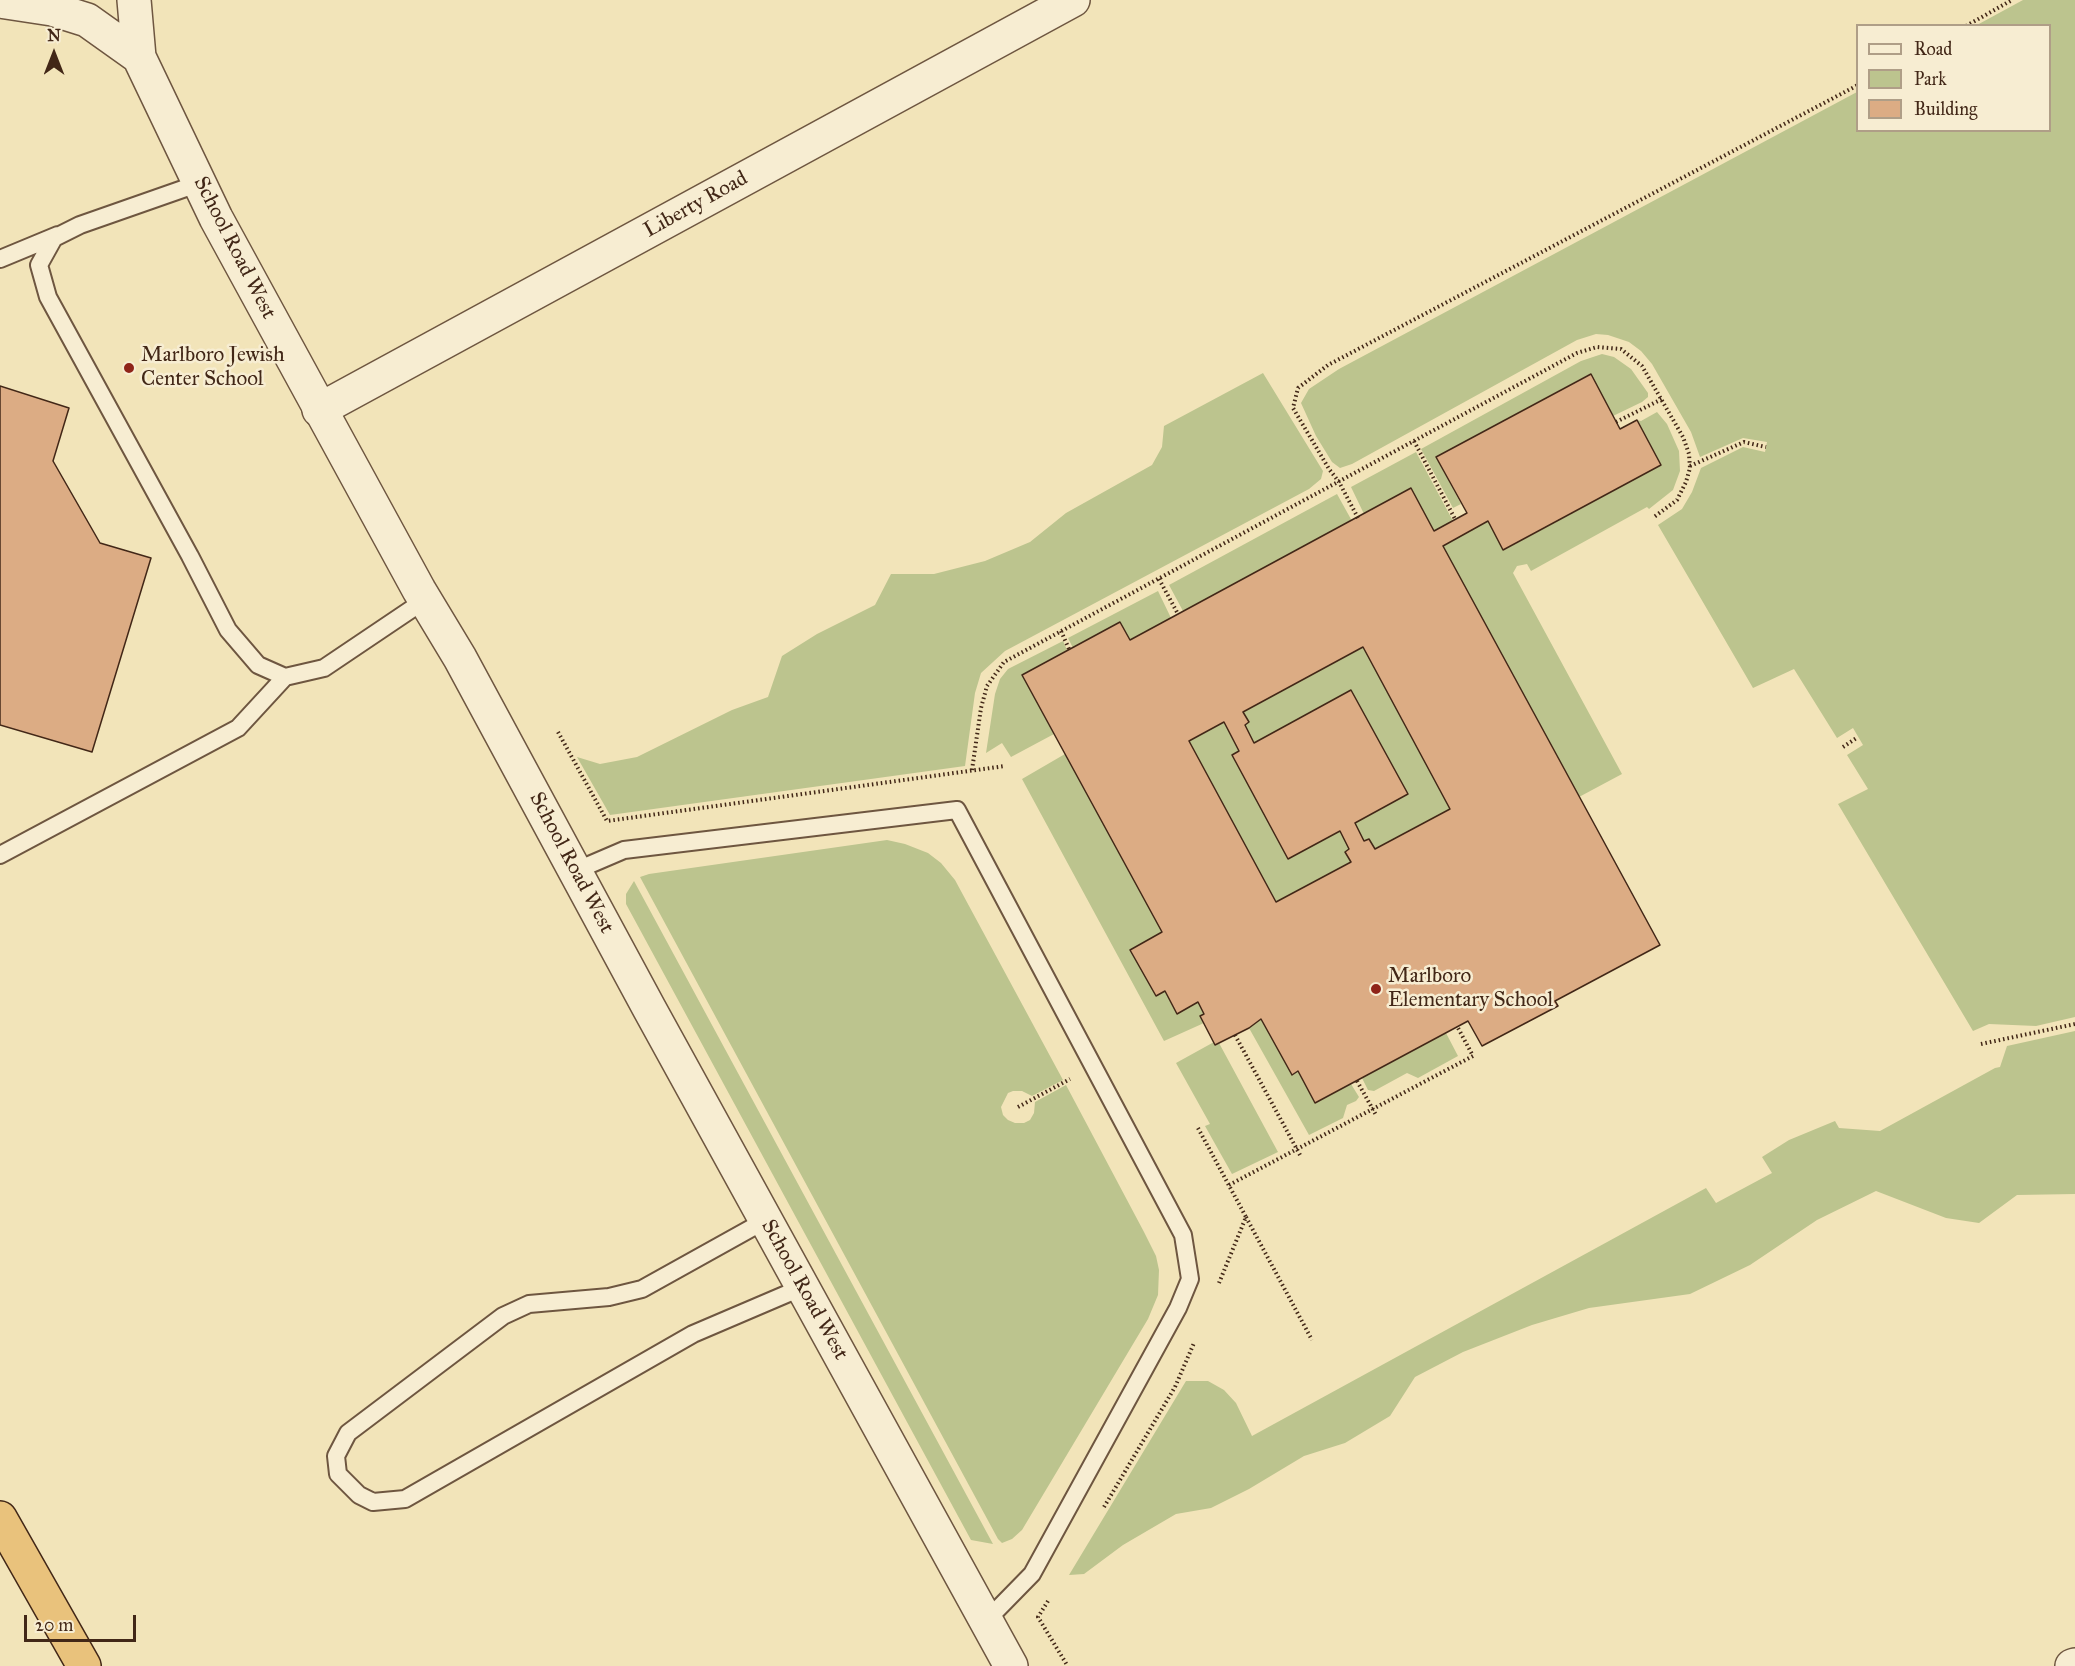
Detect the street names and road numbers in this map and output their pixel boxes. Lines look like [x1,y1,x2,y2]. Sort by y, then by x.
street label: Liberty Road [640,166,752,244]
street label: School Road West [187,173,281,323]
street label: School Road West [523,788,619,938]
street label: School Road West [755,1216,853,1364]

